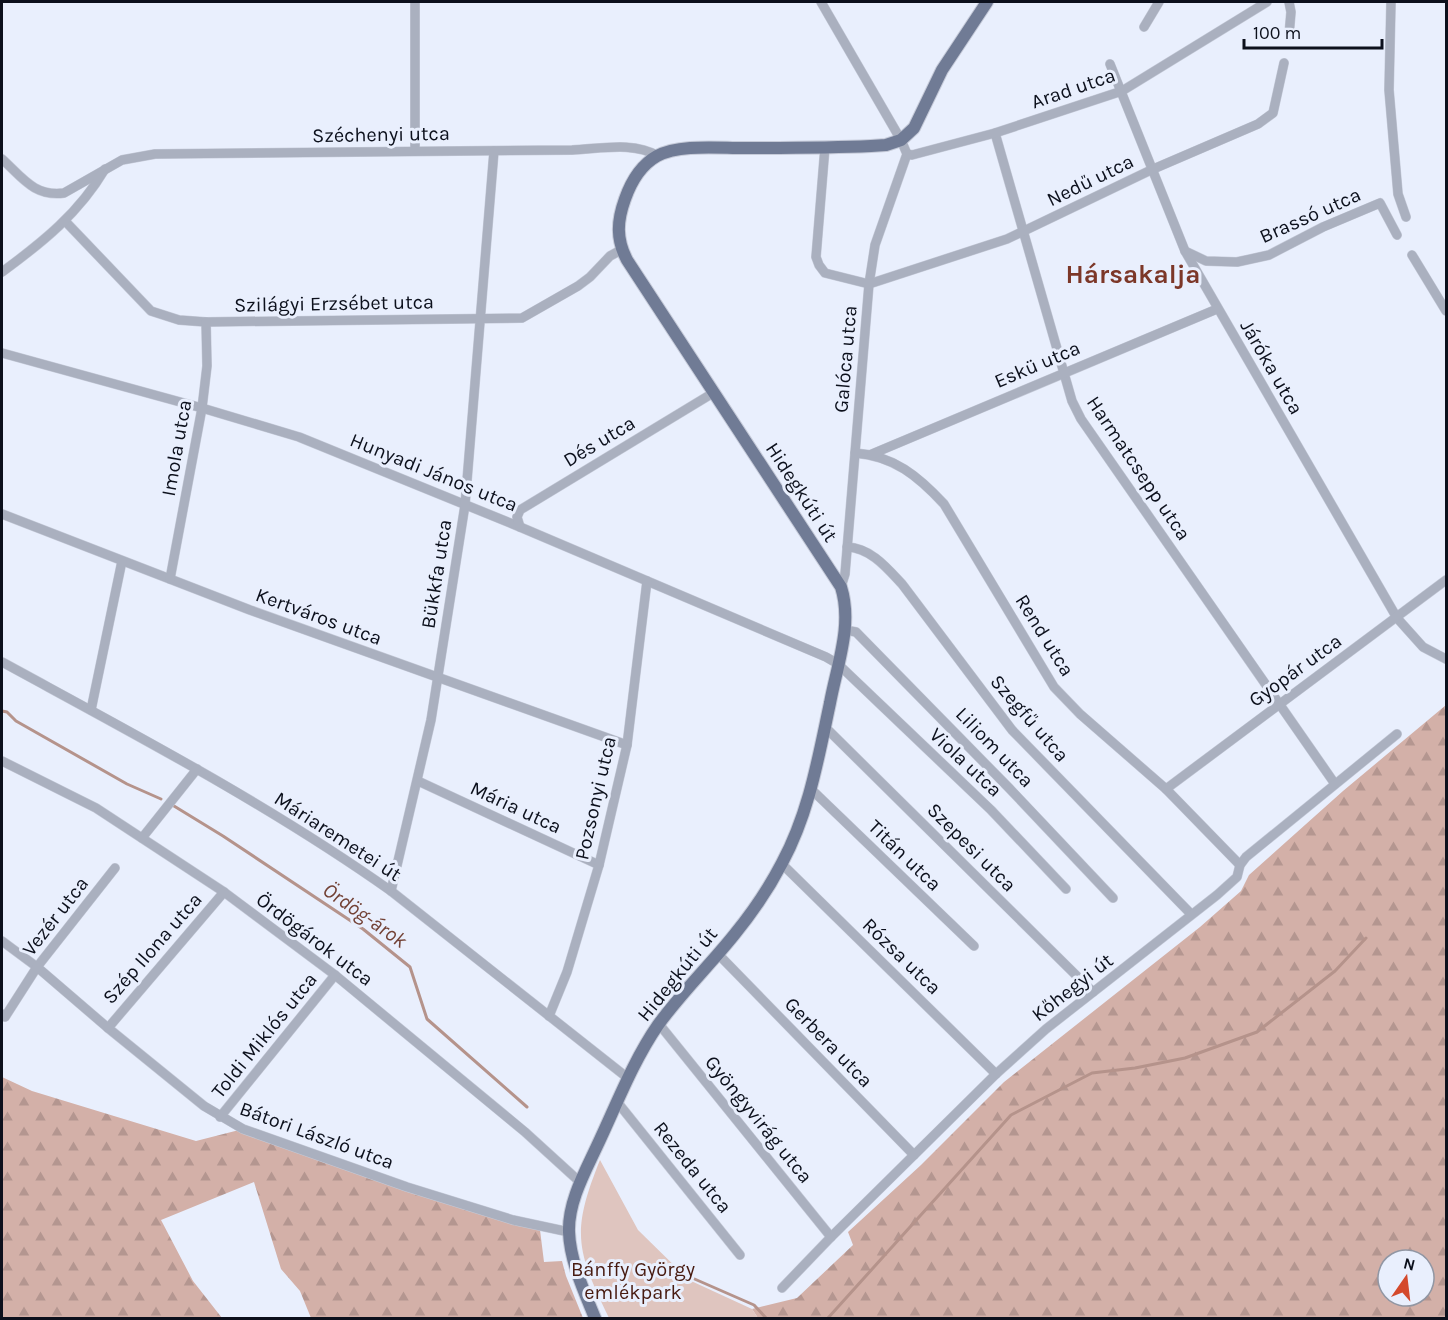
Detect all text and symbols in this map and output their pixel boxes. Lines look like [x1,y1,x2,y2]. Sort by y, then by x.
scale bar [1244,12,1382,50]
text: 100 m [1253,22,1301,44]
street label: Arad utca [1028,63,1118,114]
street label: Széchenyi utca [312,122,450,147]
street label: Nedű utca [1043,150,1137,211]
street label: Brassó utca [1256,183,1364,248]
district label: Hársakalja [1065,259,1201,290]
street label: Szilágyi Erzsébet utca [234,290,434,317]
street label: Galóca utca [829,305,862,414]
street label: Járóka utca [1235,316,1308,419]
street label: Eskü utca [991,336,1083,393]
street label: Harmatcsepp utca [1082,392,1195,545]
street label: Imola utca [157,398,196,498]
street label: Dés utca [559,411,639,472]
street label: Hunyadi János utca [347,428,521,517]
street label: Hidegkúti út [761,438,843,547]
street label: Bükkfa utca [417,518,456,630]
street label: Kertváros utca [253,583,385,650]
street label: Rend utca [1010,590,1079,680]
street label: Gyopár utca [1245,629,1346,712]
street label: Szegfű utca [986,670,1074,767]
street label: Liliom utca [951,703,1038,792]
street label: Viola utca [925,723,1007,802]
street label: Pozsonyi utca [570,734,621,862]
street label: Mária utca [467,776,565,839]
street label: Máriaremetei út [270,787,406,886]
street label: Szepesi utca [923,798,1021,896]
street label: Titán utca [863,815,946,896]
street label: Vezér utca [18,872,93,960]
water label: Ördög-árok [318,877,412,953]
street label: Szép Ilona utca [98,888,207,1008]
street label: Ördögárok utca [252,888,378,991]
street label: Rózsa utca [858,913,946,999]
street label: Hidegkúti út [633,922,722,1026]
street label: Kőhegyi út [1027,948,1118,1026]
street label: Toldi Miklós utca [207,968,322,1103]
street label: Gerbera utca [780,992,877,1092]
street label: Gyöngyvirág utca [700,1051,817,1188]
street label: Bátori László utca [237,1097,397,1174]
street label: Rezeda utca [649,1117,736,1218]
north arrow [1376,1248,1436,1308]
text: N [1402,1253,1417,1275]
park label: Bánffy György emlékpark [571,1258,695,1304]

